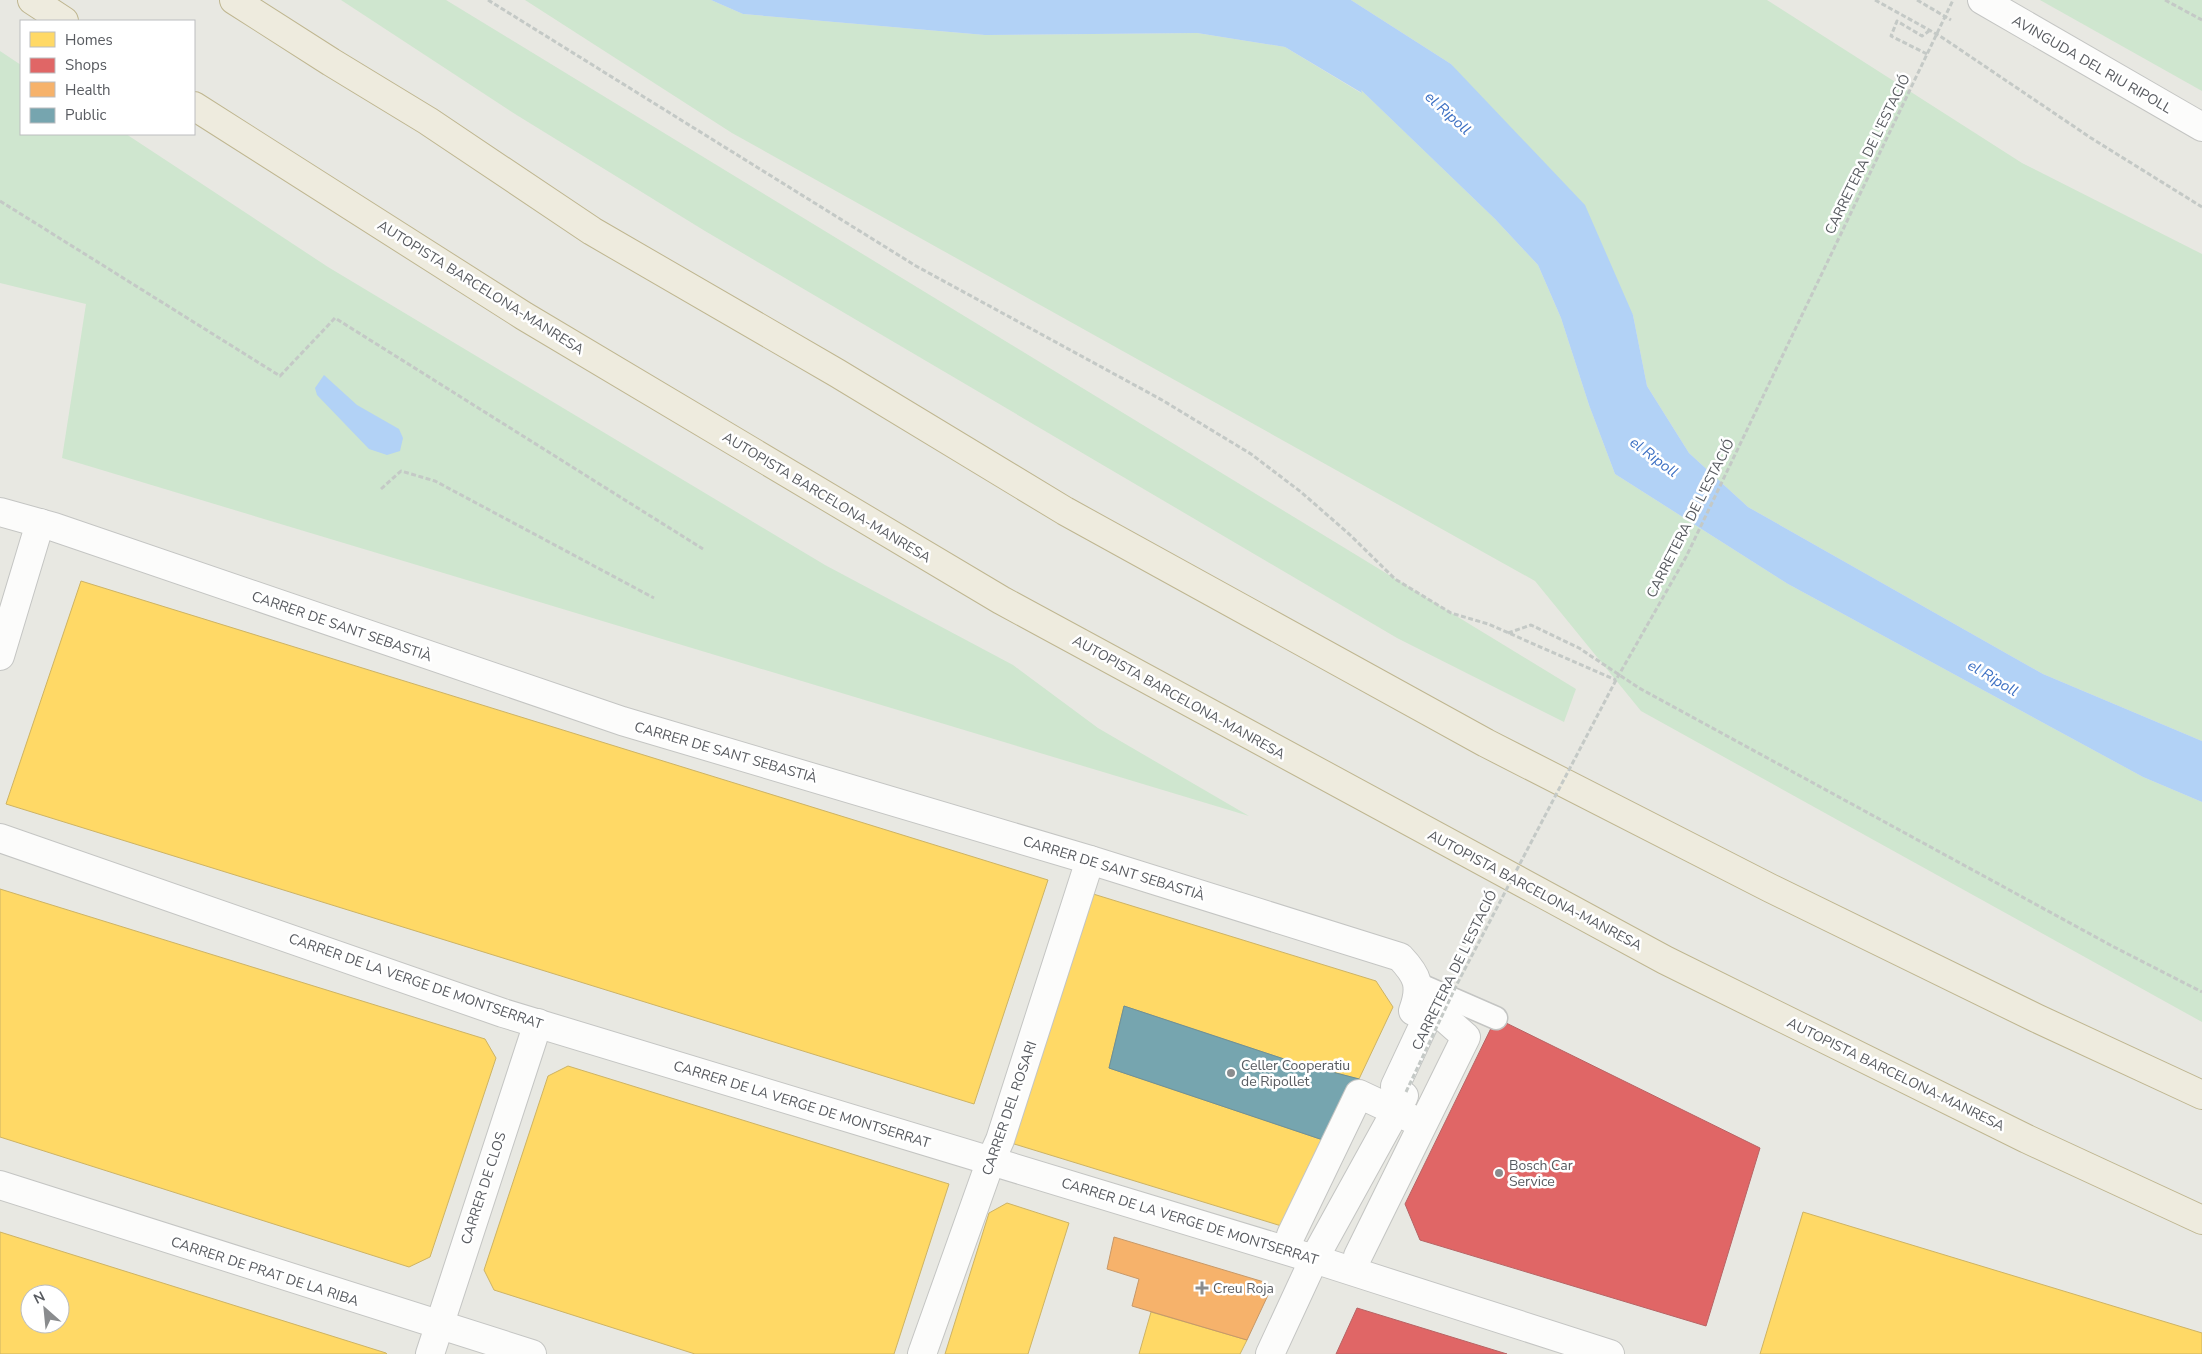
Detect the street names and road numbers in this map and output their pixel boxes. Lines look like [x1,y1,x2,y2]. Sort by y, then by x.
street label: AVINGUDA DEL RIU RIPOLL [2008,11,2175,118]
street label: CARRETERA DE L'ESTACIÓ [1820,71,1915,238]
street label: AUTOPISTA BARCELONA-MANRESA [374,216,588,359]
street label: AUTOPISTA BARCELONA-MANRESA [719,427,935,567]
street label: CARRETERA DE L'ESTACIÓ [1642,435,1739,601]
street label: CARRER DE SANT SEBASTIÀ [249,587,434,666]
street label: AUTOPISTA BARCELONA-MANRESA [1069,631,1288,764]
street label: CARRER DE SANT SEBASTIÀ [632,717,820,788]
street label: AUTOPISTA BARCELONA-MANRESA [1424,826,1645,955]
street label: CARRER DE SANT SEBASTIÀ [1020,832,1207,905]
street label: CARRETERA DE L'ESTACIÓ [1407,887,1502,1054]
street label: CARRER DE LA VERGE DE MONTSERRAT [286,929,546,1034]
street label: AUTOPISTA BARCELONA-MANRESA [1784,1013,2008,1136]
street label: CARRER DEL ROSARI [978,1039,1041,1178]
street label: CARRER DE LA VERGE DE MONTSERRAT [671,1056,933,1153]
street label: CARRER DE CLOS [456,1129,511,1247]
street label: CARRER DE LA VERGE DE MONTSERRAT [1059,1173,1321,1270]
street label: CARRER DE PRAT DE LA RIBA [169,1232,361,1311]

